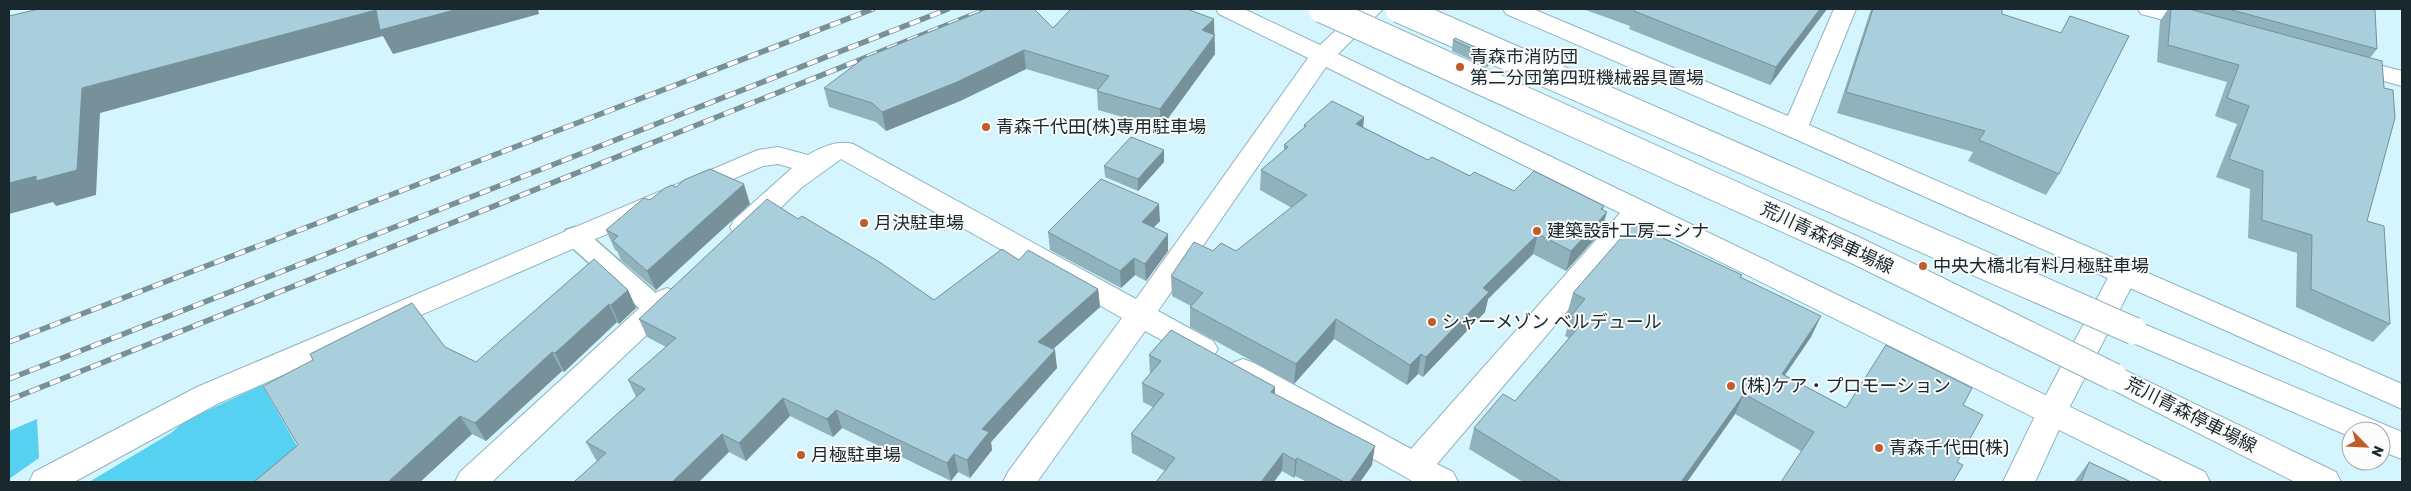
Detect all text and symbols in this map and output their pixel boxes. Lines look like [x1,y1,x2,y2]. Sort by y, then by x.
place label: 青森市消防団 第二分団第四班機械器具置場 [1470,46,1704,89]
marker: 青森市消防団 第二分団第四班機械器具置場 [1454,61,1466,73]
place label: 青森千代田(株)専用駐車場 [996,116,1206,138]
marker: 青森千代田(株)専用駐車場 [980,121,992,133]
street label: 荒川青森停車場線 [1757,198,1897,278]
place label: 月決駐車場 [874,212,964,234]
marker: 月決駐車場 [858,217,870,229]
place label: 建築設計工房ニシナ [1547,220,1709,242]
marker: 建築設計工房ニシナ [1531,225,1543,237]
place label: 中央大橋北有料月極駐車場 [1933,255,2149,277]
marker: 中央大橋北有料月極駐車場 [1917,260,1929,272]
place label: シャーメゾン ベルデュール [1442,311,1662,333]
marker: シャーメゾン ベルデュール [1426,316,1438,328]
street label: 荒川青森停車場線 [2122,373,2260,457]
place label: (株)ケア・プロモーション [1741,375,1951,397]
marker: (株)ケア・プロモーション [1725,380,1737,392]
north arrow [2341,421,2391,471]
place label: 青森千代田(株) [1889,437,2009,459]
marker: 青森千代田(株) [1873,442,1885,454]
text: N [2368,443,2387,459]
place label: 月極駐車場 [811,444,901,466]
marker: 月極駐車場 [795,449,807,461]

